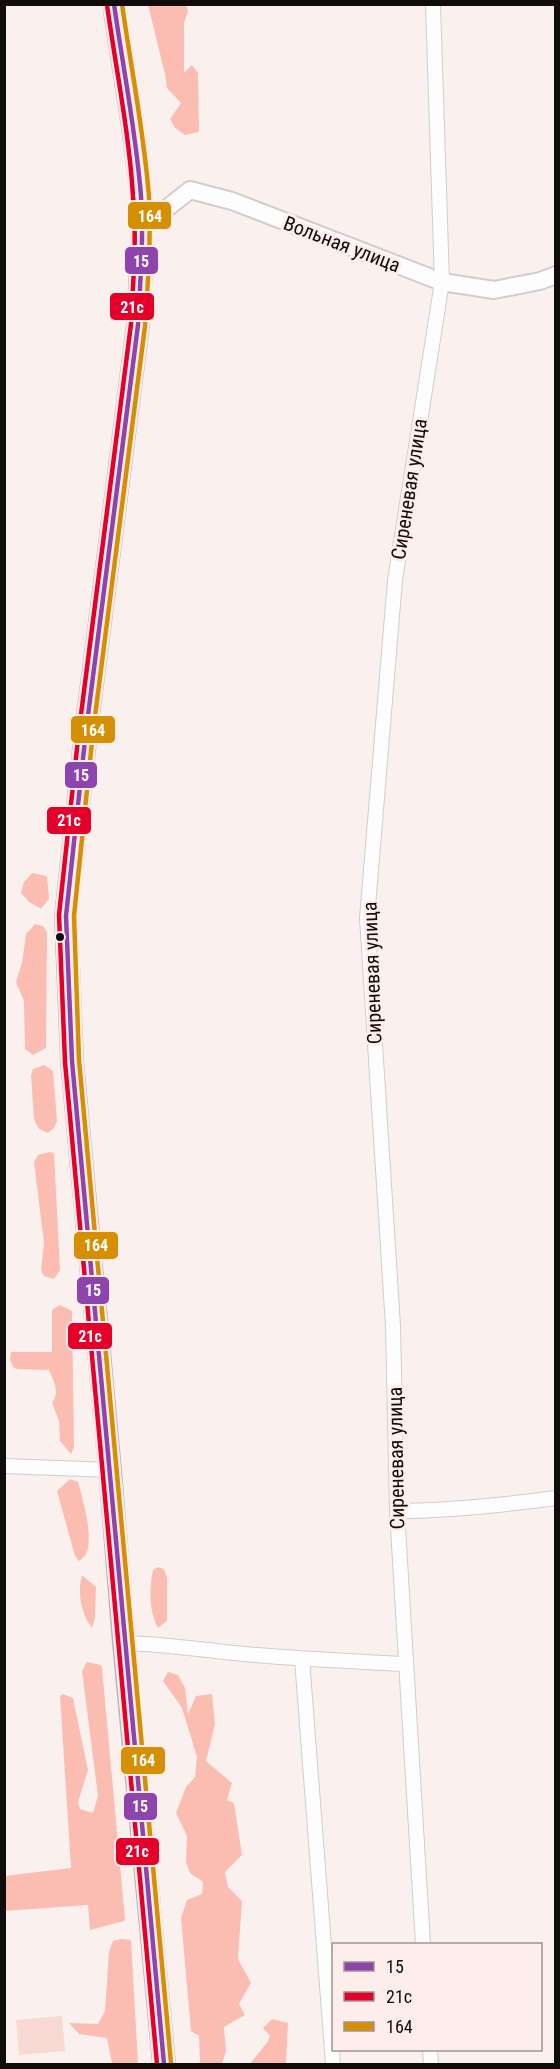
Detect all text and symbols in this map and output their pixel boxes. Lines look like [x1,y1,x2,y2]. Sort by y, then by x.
line badge: 164 [127,201,172,230]
text: 164 [138,207,162,226]
street label: Вольная улица [280,211,404,277]
line badge: 15 [124,246,159,275]
text: 15 [133,252,149,271]
line badge: 21с [109,292,155,321]
text: 21с [120,298,144,317]
street label: Сиреневая улица [386,417,432,561]
line badge: 164 [70,715,116,744]
text: 164 [81,721,105,740]
line badge: 15 [64,761,98,789]
text: 15 [73,766,89,785]
line badge: 21с [46,806,92,835]
text: 21с [57,811,81,830]
street label: Сиреневая улица [358,901,386,1045]
unlabelled marker [54,931,66,943]
line badge: 164 [73,1231,119,1260]
text: 164 [84,1236,108,1255]
line badge: 15 [76,1276,110,1305]
text: 15 [85,1281,101,1300]
line badge: 21с [67,1322,113,1350]
text: 21с [78,1327,102,1346]
street label: Сиреневая улица [383,1387,409,1529]
line badge: 164 [120,1746,166,1775]
text: 164 [131,1751,155,1770]
line badge: 15 [123,1792,158,1821]
text: 15 [132,1797,148,1816]
line badge: 21с [115,1837,160,1866]
text: 21с [125,1842,149,1861]
legend [332,1943,542,2051]
text: 15 [386,1956,404,1977]
text: 21с [386,1986,412,2007]
text: 164 [386,2016,413,2037]

